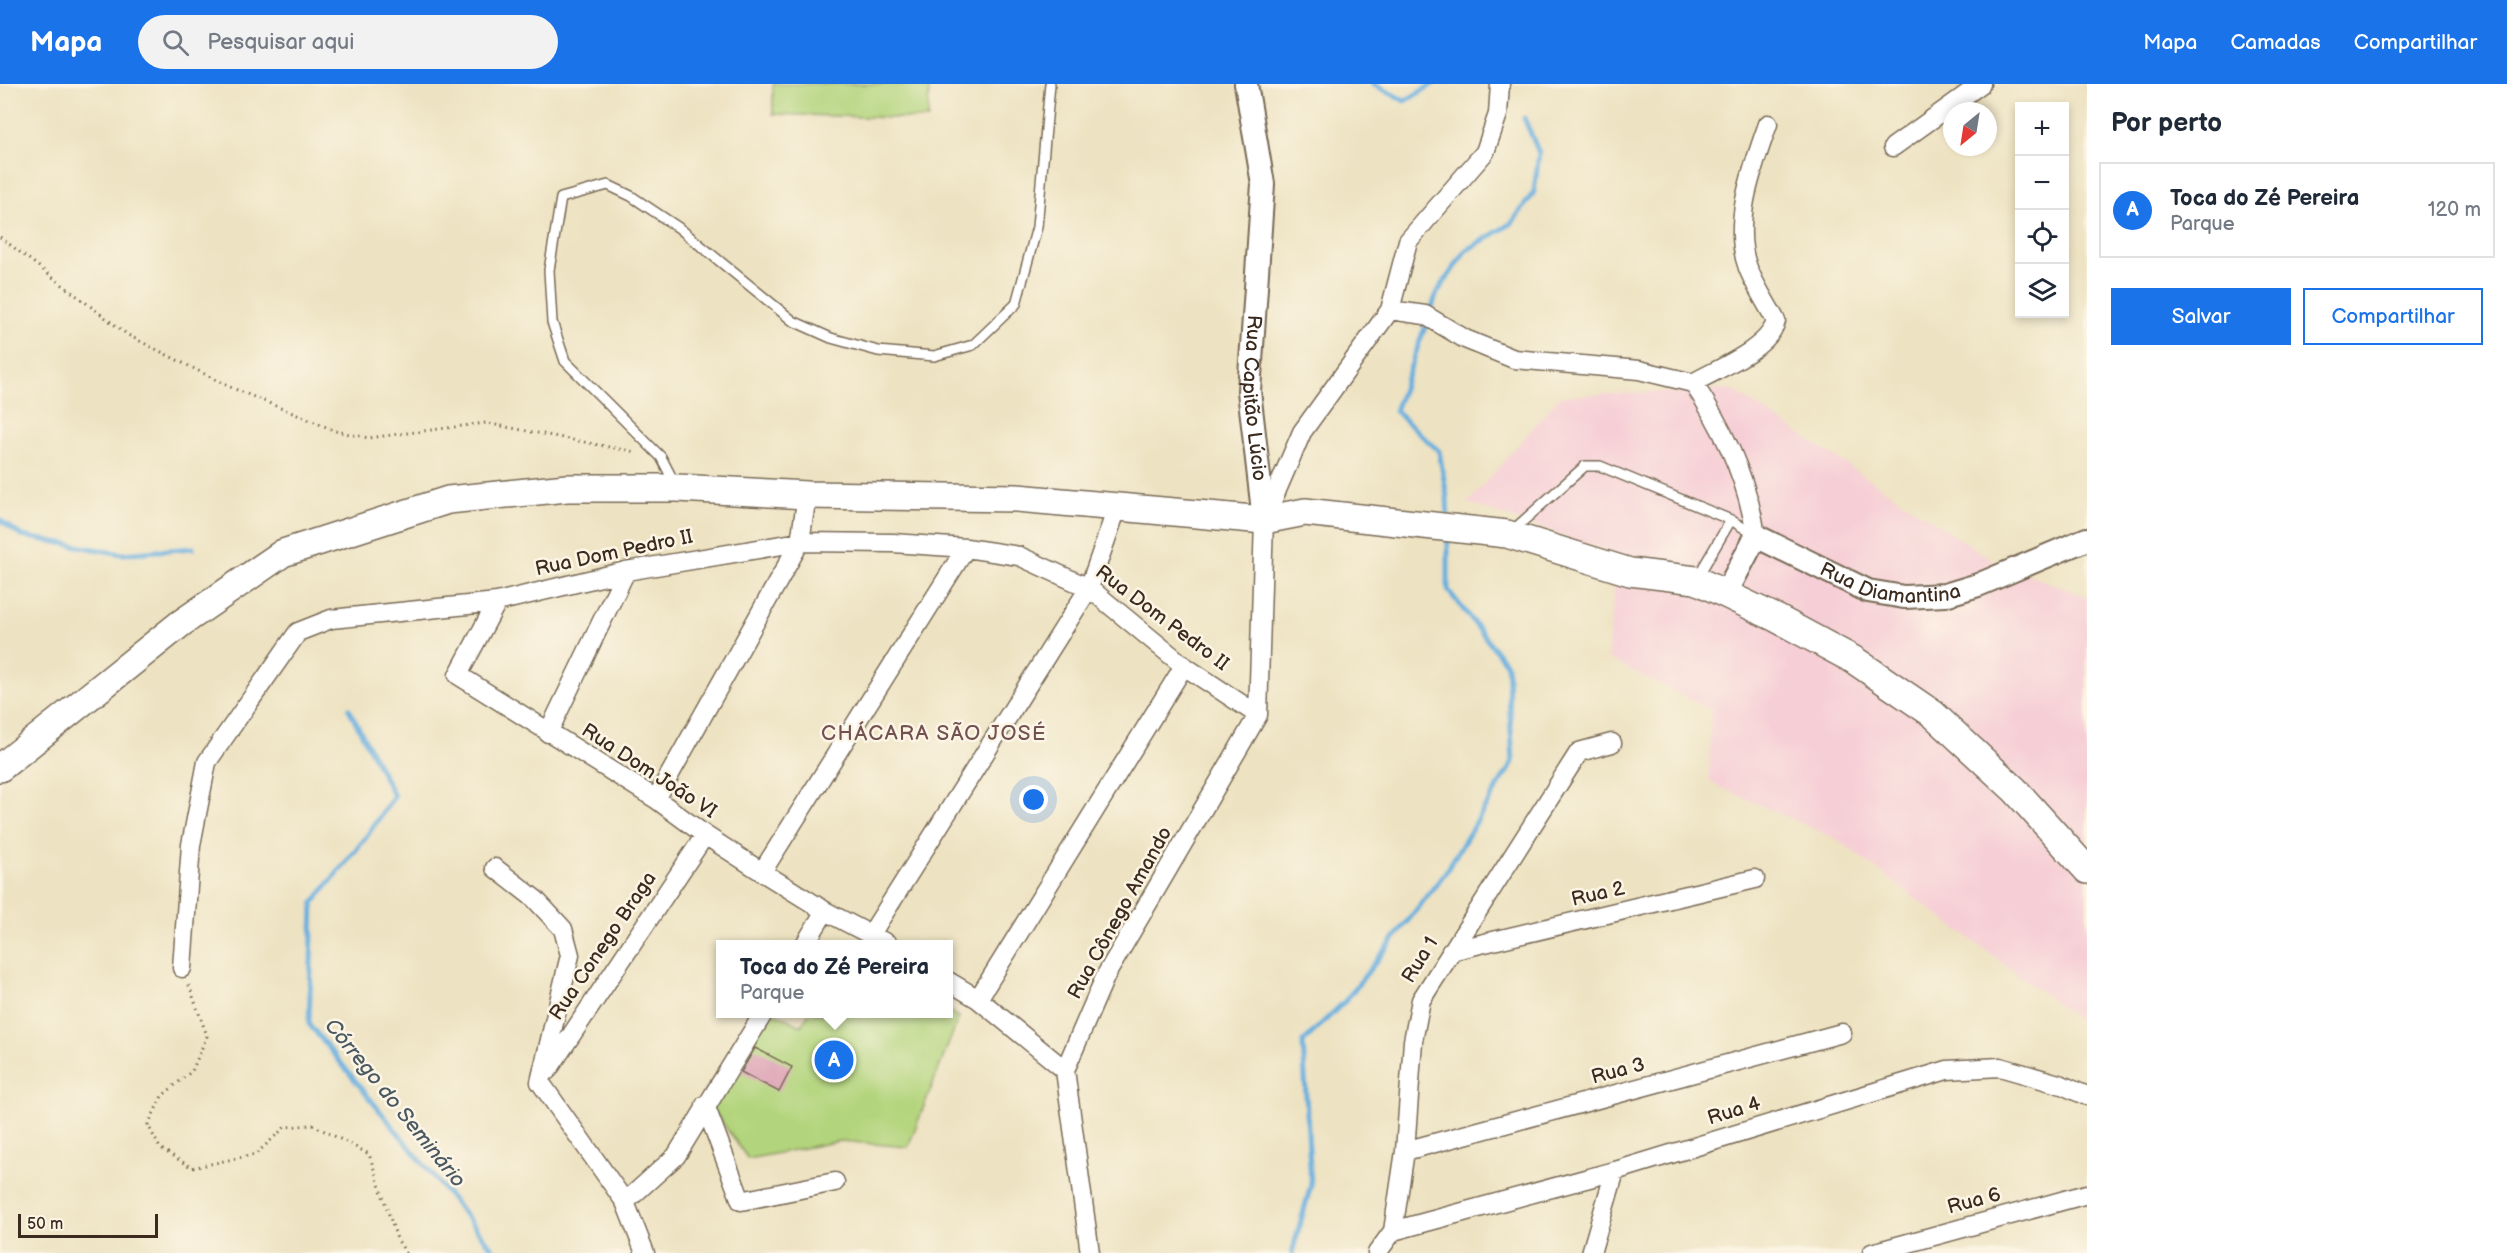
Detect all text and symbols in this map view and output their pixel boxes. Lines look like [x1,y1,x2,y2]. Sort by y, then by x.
search box [138,15,558,69]
text: Mapa [30,26,102,59]
icon: search [159,26,192,59]
text: Pesquisar aqui [207,29,354,56]
text: Mapa [2143,30,2197,55]
text: Camadas [2230,30,2321,55]
text: Compartilhar [2354,30,2477,55]
north arrow [1943,102,1997,156]
map controls [2015,102,2069,318]
button: + [2015,102,2069,156]
text: Por perto [2111,108,2222,139]
button: − [2015,156,2069,210]
text: Toca do Zé Pereira [2170,185,2359,212]
text: A [2126,198,2139,222]
text: 120 m [2428,198,2481,222]
button: locate [2015,210,2069,264]
text: Parque [2170,212,2235,236]
button: layers [2015,264,2069,318]
button: Salvar [2111,288,2291,345]
button: Compartilhar [2303,288,2483,345]
street label: Rua Capitão Lúcio [1237,314,1271,482]
street label: Rua Dom Pedro II [533,525,695,581]
street label: Rua Diamantina [1816,557,1963,609]
street label: Rua Dom Pedro II [1091,560,1233,676]
street label: Rua Dom João VI [577,718,721,824]
district label: CHÁCARA SÃO JOSÉ [821,721,1047,746]
your location [1019,785,1048,814]
street label: Rua Cônego Amando [1063,823,1177,1003]
street label: Rua Conego Braga [544,867,662,1025]
street label: Rua 2 [1569,876,1627,912]
street label: Rua 1 [1397,933,1443,987]
popup [716,940,953,1018]
text: Toca do Zé Pereira [740,954,929,981]
text: Parque [740,981,804,1005]
water label: Córrego do Seminário [319,1014,471,1192]
pin: A [814,1038,854,1082]
street label: Rua 3 [1589,1052,1647,1090]
street label: Rua 4 [1705,1092,1763,1130]
street label: Rua 6 [1945,1182,2003,1220]
scale bar [18,1211,158,1238]
text: 50 m [27,1215,63,1234]

